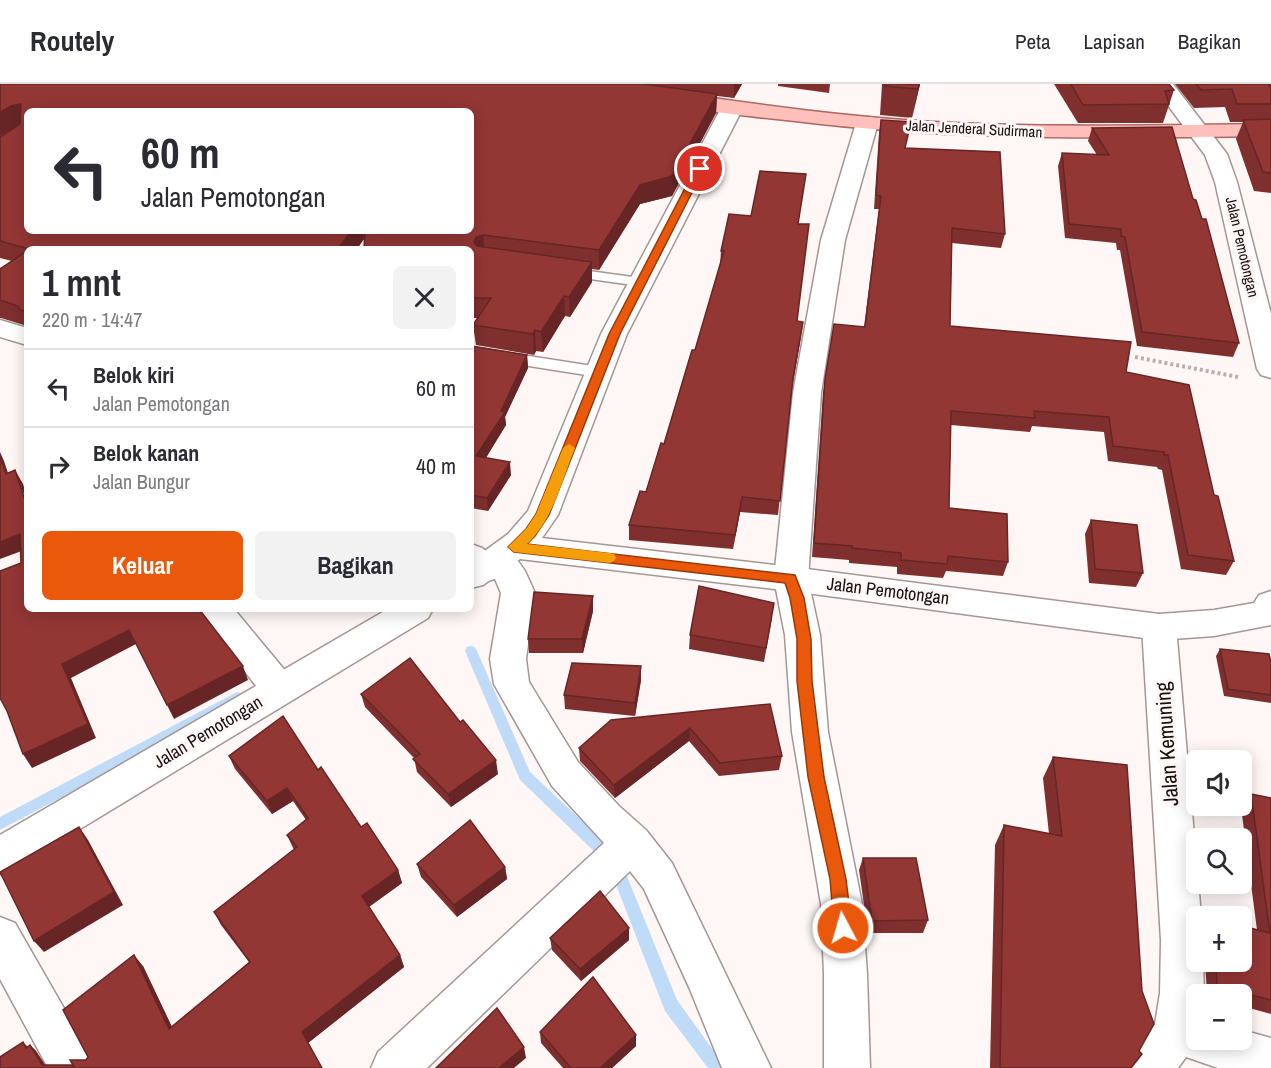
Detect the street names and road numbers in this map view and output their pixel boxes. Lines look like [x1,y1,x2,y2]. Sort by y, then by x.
street label: Jalan Jenderal Sudirman [905,114,1043,143]
street label: Jalan Pemotongan [1221,195,1264,299]
street label: Jalan Pemotongan [825,571,951,610]
street label: Jalan Kemuning [1148,681,1185,807]
street label: Jalan Pemotongan [149,689,267,774]

